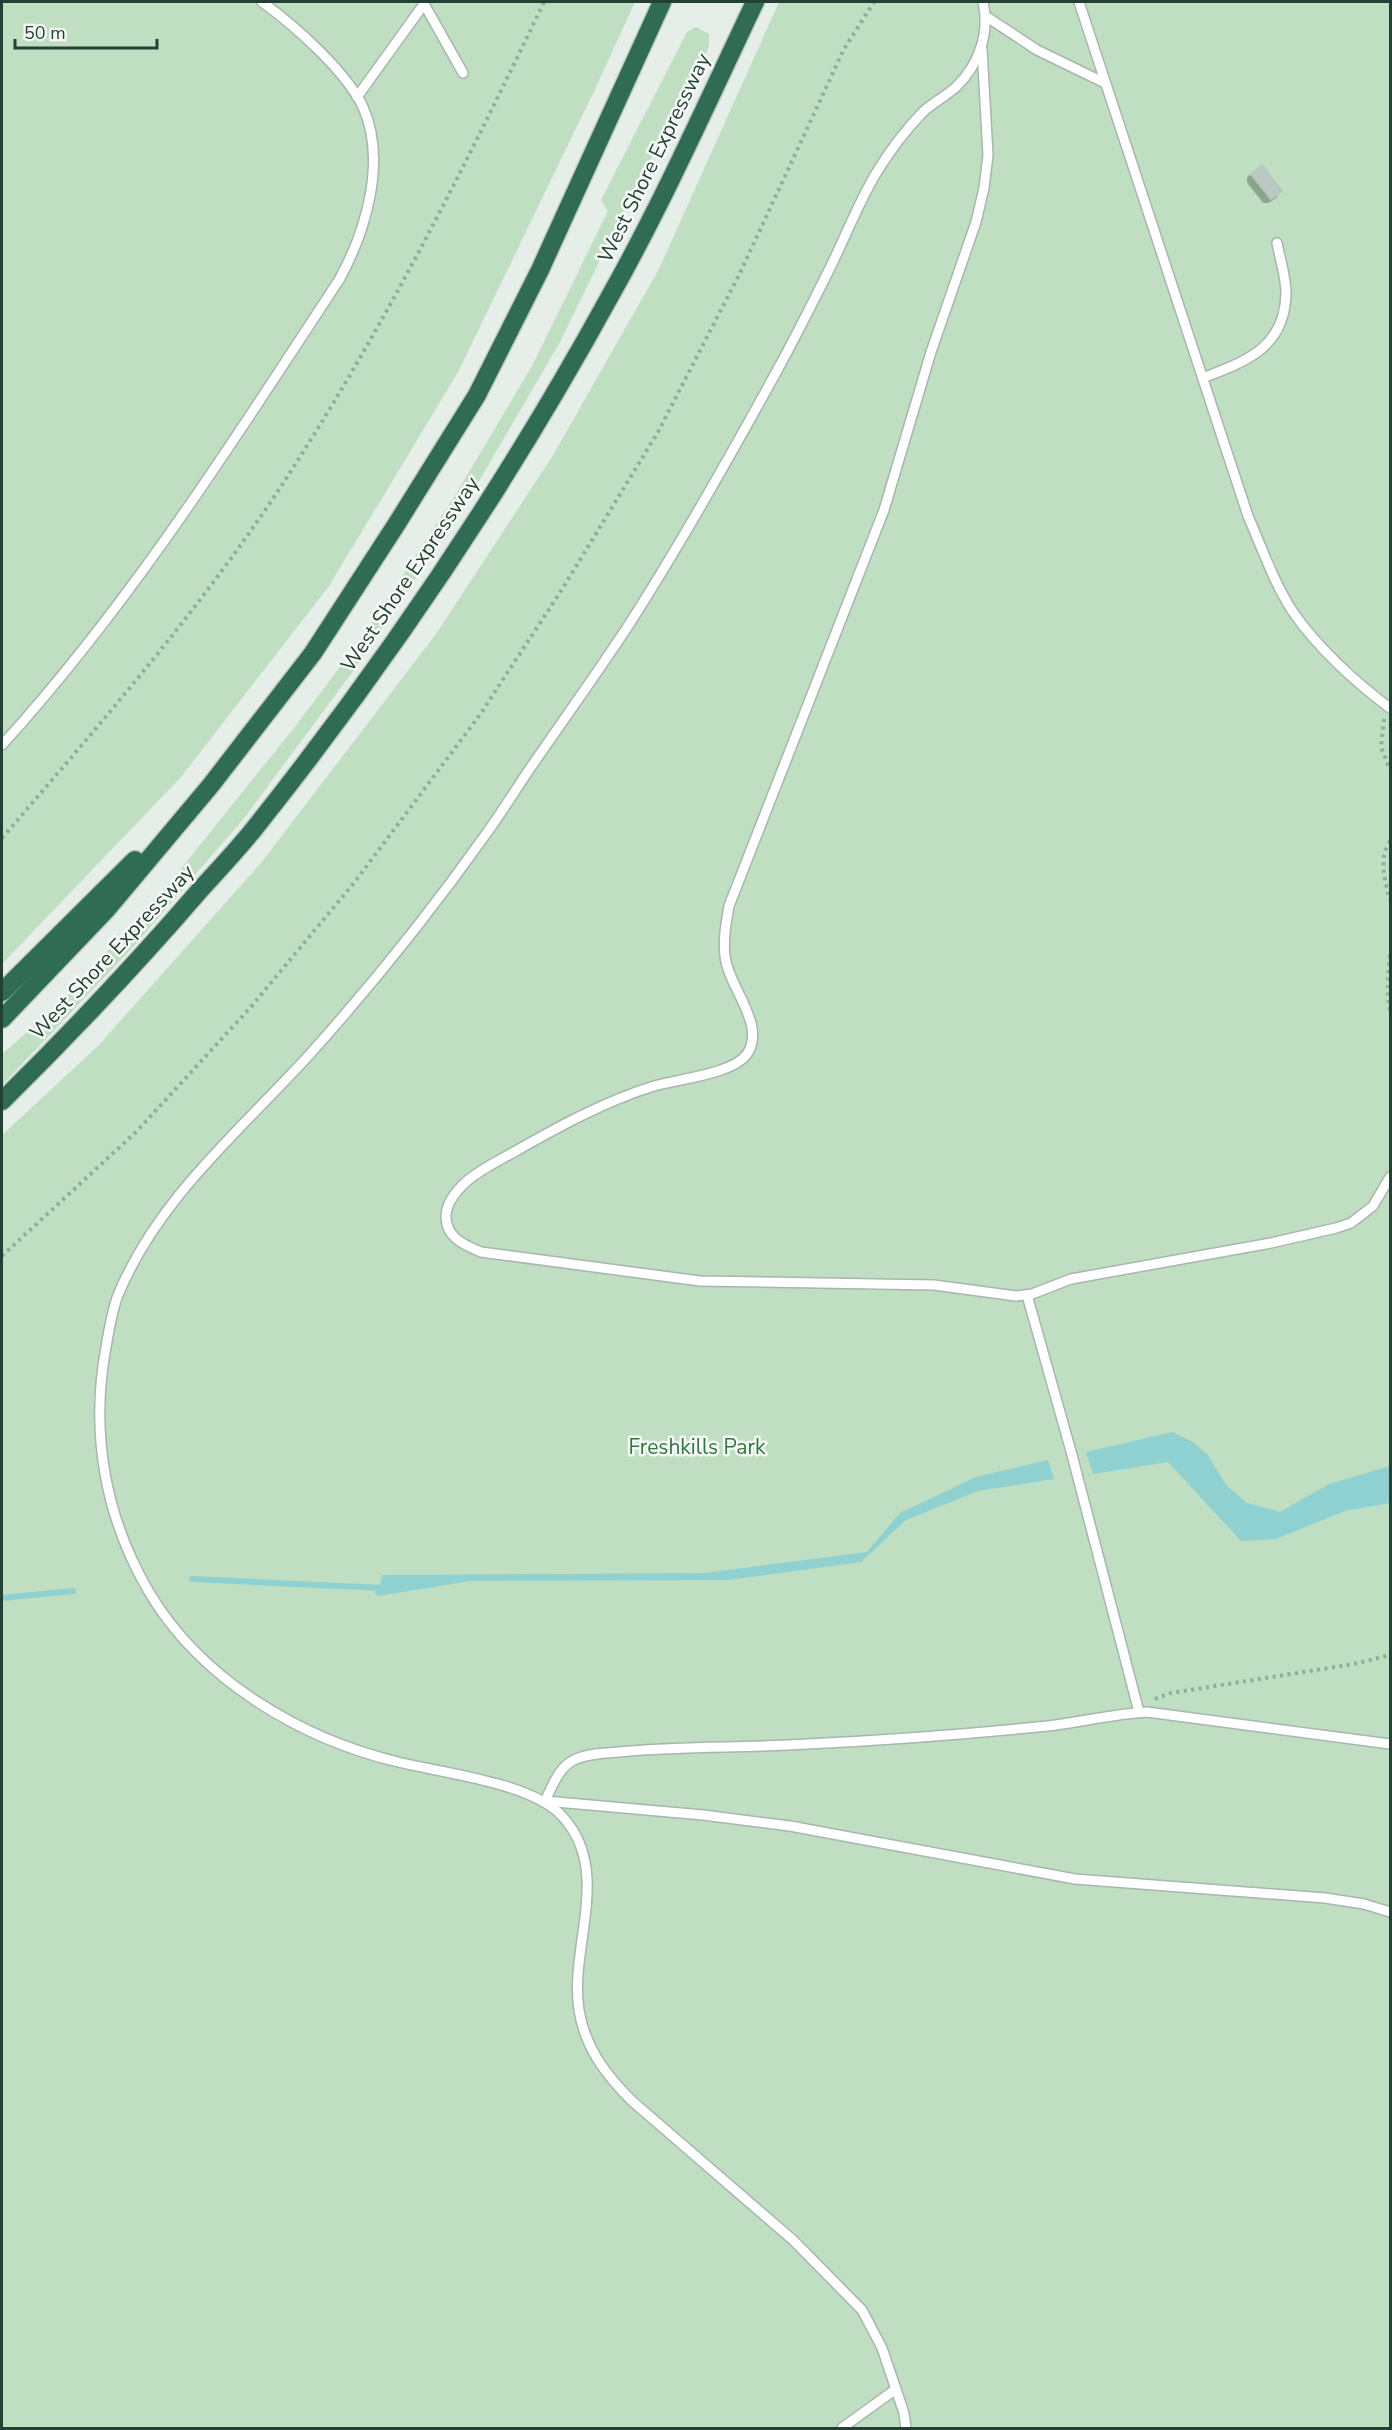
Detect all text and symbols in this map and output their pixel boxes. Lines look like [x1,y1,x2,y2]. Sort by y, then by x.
scale bar [15,12,158,50]
text: 50 m [24,21,66,45]
street label: West Shore Expressway [591,48,717,267]
street label: West Shore Expressway [334,471,486,677]
street label: West Shore Expressway [23,858,201,1046]
park label: Freshkills Park [628,1433,766,1461]

